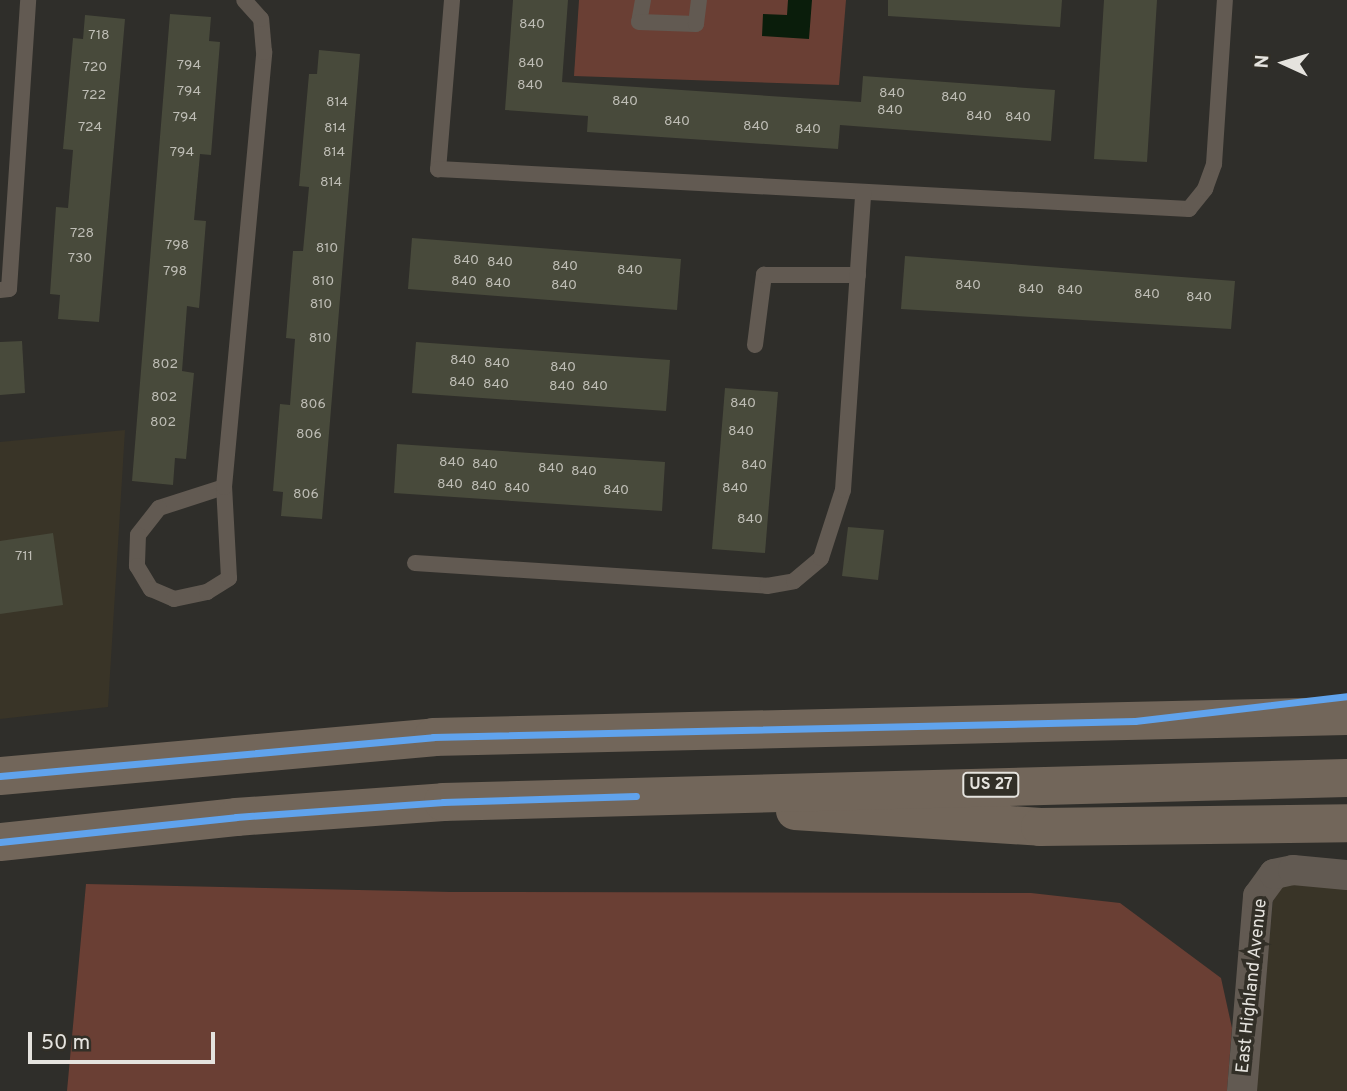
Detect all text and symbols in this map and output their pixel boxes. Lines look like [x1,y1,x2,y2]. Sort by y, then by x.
house number: 840 [519,17,545,33]
house number: 718 [88,28,110,44]
north arrow [1249,28,1319,98]
text: N [1251,54,1275,69]
house number: 840 [518,56,544,72]
house number: 794 [177,58,201,74]
house number: 720 [83,60,107,76]
house number: 840 [517,78,543,94]
house number: 794 [177,84,201,100]
house number: 840 [879,86,905,102]
house number: 722 [82,88,106,104]
house number: 840 [941,90,967,106]
house number: 840 [612,94,638,110]
house number: 814 [326,95,348,111]
house number: 840 [877,103,903,119]
house number: 840 [966,109,992,125]
house number: 794 [173,110,197,126]
house number: 840 [1005,110,1031,126]
house number: 840 [664,114,690,130]
house number: 840 [743,119,769,135]
house number: 724 [78,120,102,136]
house number: 814 [324,121,346,137]
house number: 840 [795,122,821,138]
house number: 794 [170,145,194,161]
house number: 814 [323,145,345,161]
house number: 814 [320,175,342,191]
house number: 728 [70,226,94,242]
house number: 798 [165,238,189,254]
house number: 810 [316,241,338,257]
house number: 730 [68,251,92,267]
house number: 840 [453,253,479,269]
house number: 840 [487,255,513,271]
house number: 840 [552,259,578,275]
house number: 840 [617,263,643,279]
house number: 798 [163,264,187,280]
house number: 810 [312,274,334,290]
house number: 840 [451,274,477,290]
house number: 840 [485,276,511,292]
house number: 840 [551,278,577,294]
house number: 840 [955,278,981,294]
house number: 840 [1018,282,1044,298]
house number: 840 [1057,283,1083,299]
house number: 840 [1134,287,1160,303]
house number: 840 [1186,290,1212,306]
house number: 810 [310,297,332,313]
house number: 810 [309,331,331,347]
house number: 840 [450,353,476,369]
house number: 840 [484,356,510,372]
house number: 802 [152,357,178,373]
house number: 840 [550,360,576,376]
house number: 840 [449,375,475,391]
house number: 840 [483,377,509,393]
house number: 840 [549,379,575,395]
house number: 840 [582,379,608,395]
house number: 802 [151,390,177,406]
house number: 840 [730,396,756,412]
house number: 806 [300,397,326,413]
house number: 802 [150,415,176,431]
house number: 840 [728,424,754,440]
house number: 806 [296,427,322,443]
house number: 840 [439,455,465,471]
house number: 840 [472,457,498,473]
house number: 840 [741,458,767,474]
house number: 840 [538,461,564,477]
house number: 840 [571,464,597,480]
house number: 840 [437,477,463,493]
house number: 840 [471,479,497,495]
house number: 840 [504,481,530,497]
house number: 840 [722,481,748,497]
house number: 840 [603,483,629,499]
house number: 806 [293,487,319,503]
house number: 840 [737,512,763,528]
house number: 711 [15,549,33,565]
road number: US 27 [961,772,1021,798]
street label: East Highland Avenue [1233,897,1273,1075]
scale bar [32,1018,219,1062]
text: 50 m [41,1030,90,1057]

